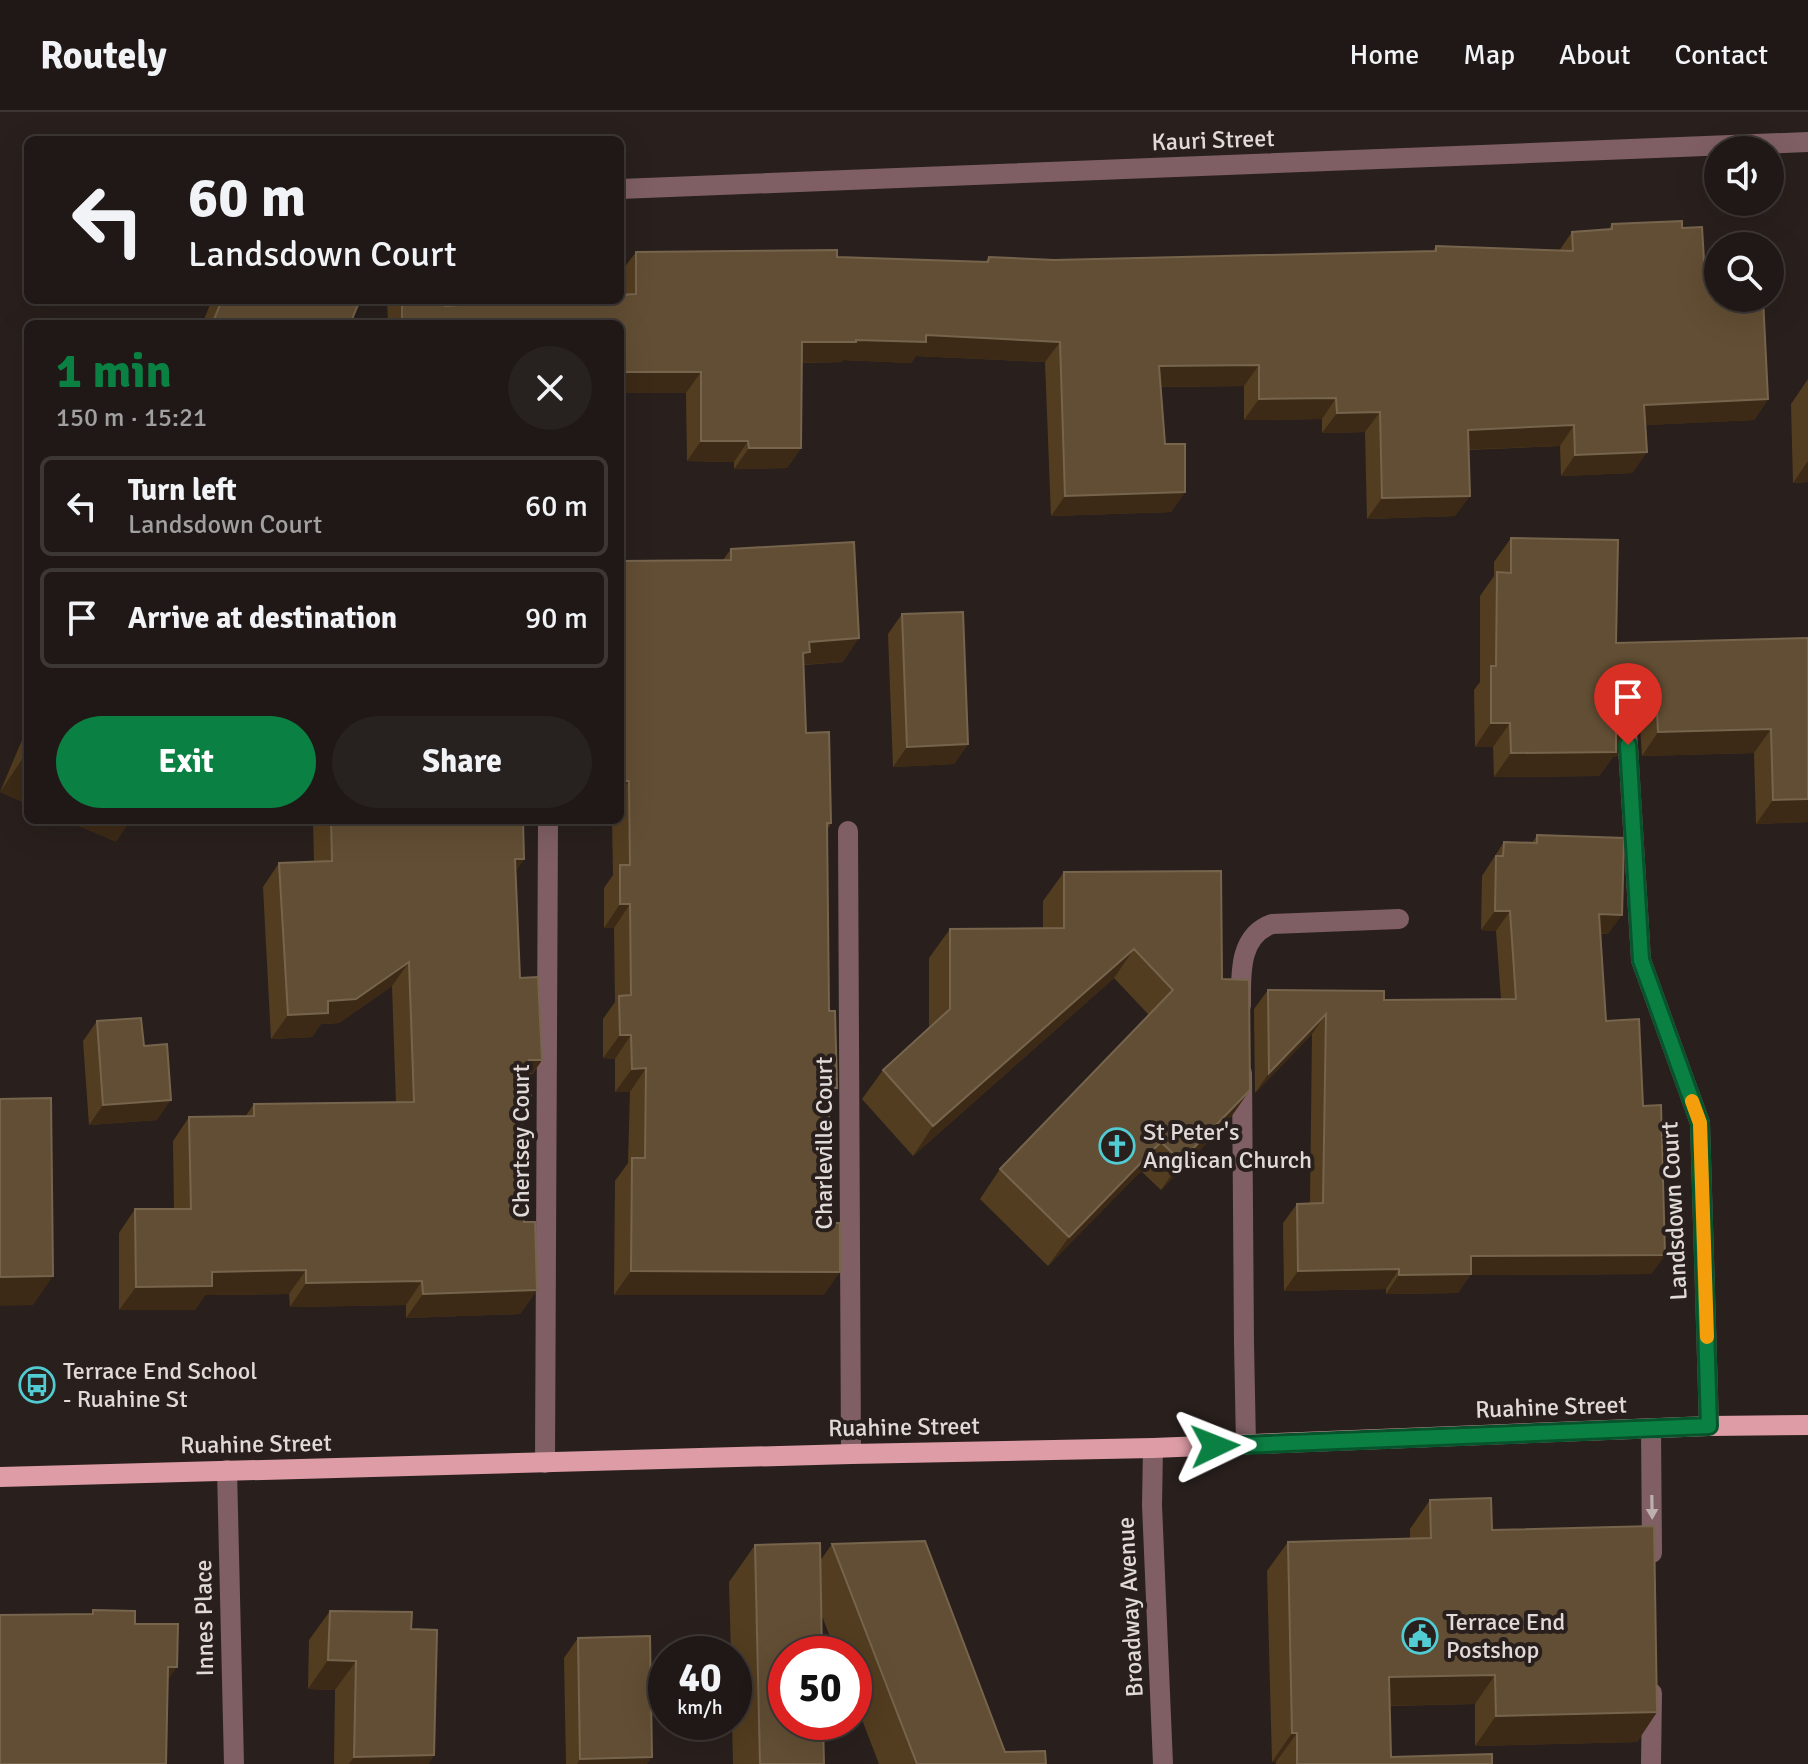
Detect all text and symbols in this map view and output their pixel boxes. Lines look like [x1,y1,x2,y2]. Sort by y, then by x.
text: Routely [40,32,167,79]
text: Home [1350,38,1419,72]
text: Map [1463,38,1515,72]
text: About [1559,38,1631,72]
text: Contact [1675,38,1768,72]
street label: Kauri Street [1151,123,1275,157]
map controls [1704,136,1784,312]
button: sound [1704,136,1784,216]
text: 60 m [188,163,306,232]
icon: left [56,168,160,272]
text: Landsdown Court [188,232,457,277]
button: search [1704,232,1784,312]
text: 1 min [56,342,172,401]
button: close [508,346,592,430]
text: 150 m · 15:21 [56,402,207,434]
text: Turn left [128,472,237,509]
icon: left [60,484,104,528]
text: 60 m [525,488,588,525]
text: Landsdown Court [128,509,322,541]
icon: arrive [60,596,104,640]
text: Arrive at destination [128,600,397,637]
text: 90 m [525,600,588,637]
pin [1594,663,1662,745]
icon: arrive [1606,675,1650,719]
button: Exit [56,716,316,808]
button: Share [332,716,592,808]
street label: Charleville Court [809,1057,839,1229]
street label: Chertsey Court [506,1064,536,1218]
place label: St Peter's Anglican Church [1143,1117,1312,1175]
street label: Landsdown Court [1654,1121,1694,1301]
church icon: St Peter's Anglican Church [1098,1127,1136,1165]
place label: Terrace End School - Ruahine St [63,1356,257,1414]
bus stop icon: Terrace End School - Ruahine St [18,1366,56,1404]
street label: Ruahine Street [1475,1389,1627,1425]
position arrow [1173,1404,1257,1488]
street label: Ruahine Street [828,1411,980,1443]
street label: Ruahine Street [180,1428,332,1460]
one-way arrow [1646,1495,1658,1520]
street label: Broadway Avenue [1110,1516,1150,1698]
street label: Innes Place [188,1559,220,1677]
place label: Terrace End Postshop [1446,1607,1565,1665]
public building icon: Terrace End Postshop [1401,1617,1439,1655]
speed limit sign: 50 [768,1636,872,1740]
text: 40 [678,1653,722,1703]
text: km/h [677,1695,723,1720]

